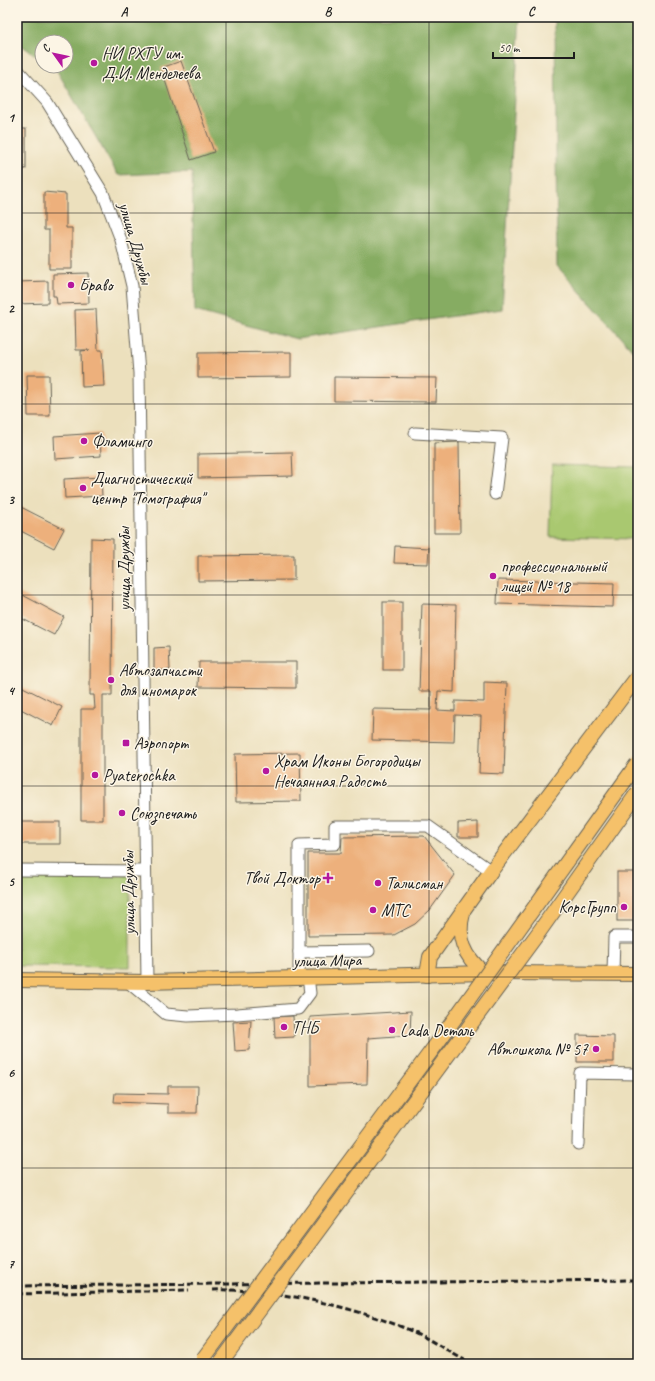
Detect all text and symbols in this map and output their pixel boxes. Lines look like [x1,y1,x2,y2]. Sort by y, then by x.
text: A [121,4,129,20]
text: B [325,4,333,20]
text: C [528,4,536,20]
north arrow [34,34,74,74]
scale bar [493,34,574,60]
text: 50 m [499,40,521,56]
text: С [38,41,54,55]
place label: НИ РХТУ им. Д.И. Менделеева [102,43,201,84]
marker: НИ РХТУ им. Д.И. Менделеева [89,58,99,68]
text: 1 [8,110,16,126]
street label: улица Дружбы [114,199,158,288]
place label: Браво [79,275,114,296]
marker: Браво [66,280,76,290]
text: 2 [8,301,15,317]
place label: Фламинго [92,431,153,452]
marker: Фламинго [79,436,89,446]
place label: Диагностический центр "Томография" [91,468,208,509]
marker: Диагностический центр "Томография" [78,483,88,493]
text: 3 [8,492,15,508]
street label: улица Дружбы [114,525,135,612]
place label: профессиональный лицей № 18 [501,556,608,597]
marker: профессиональный лицей № 18 [488,571,498,581]
place label: Автозапчасти для иномарок [119,660,203,701]
marker: Автозапчасти для иномарок [106,675,116,685]
text: 4 [8,683,16,699]
place label: Аэропорт [134,733,189,754]
marker: Аэропорт [121,738,131,748]
place label: Храм Иконы Богородицы Нечаянная Радость [274,751,422,792]
place label: Pyaterochka [103,765,176,786]
marker: Храм Иконы Богородицы Нечаянная Радость [261,766,271,776]
marker: Pyaterochka [90,770,100,780]
place label: Союзпечать [130,803,197,825]
marker: Союзпечать [117,808,127,818]
street label: улица Дружбы [117,849,140,936]
place label: Твой Доктор [244,868,322,889]
marker: Твой Доктор [323,873,333,883]
place label: Талисман [386,873,444,894]
text: 5 [8,874,15,890]
marker: Талисман [373,878,383,888]
place label: КорсГрупп [559,897,617,918]
place label: МТС [381,900,411,921]
marker: КорсГрупп [619,902,629,912]
marker: МТС [368,905,378,915]
street label: улица Мира [292,949,363,972]
place label: ТНБ [292,1017,320,1038]
place label: Lada Dеталь [400,1020,475,1041]
marker: ТНБ [279,1022,289,1032]
marker: Lada Dеталь [387,1025,397,1035]
place label: Автошкола № 57 [487,1039,589,1060]
marker: Автошкола № 57 [591,1044,601,1054]
text: 6 [8,1065,15,1081]
text: 7 [8,1256,15,1272]

